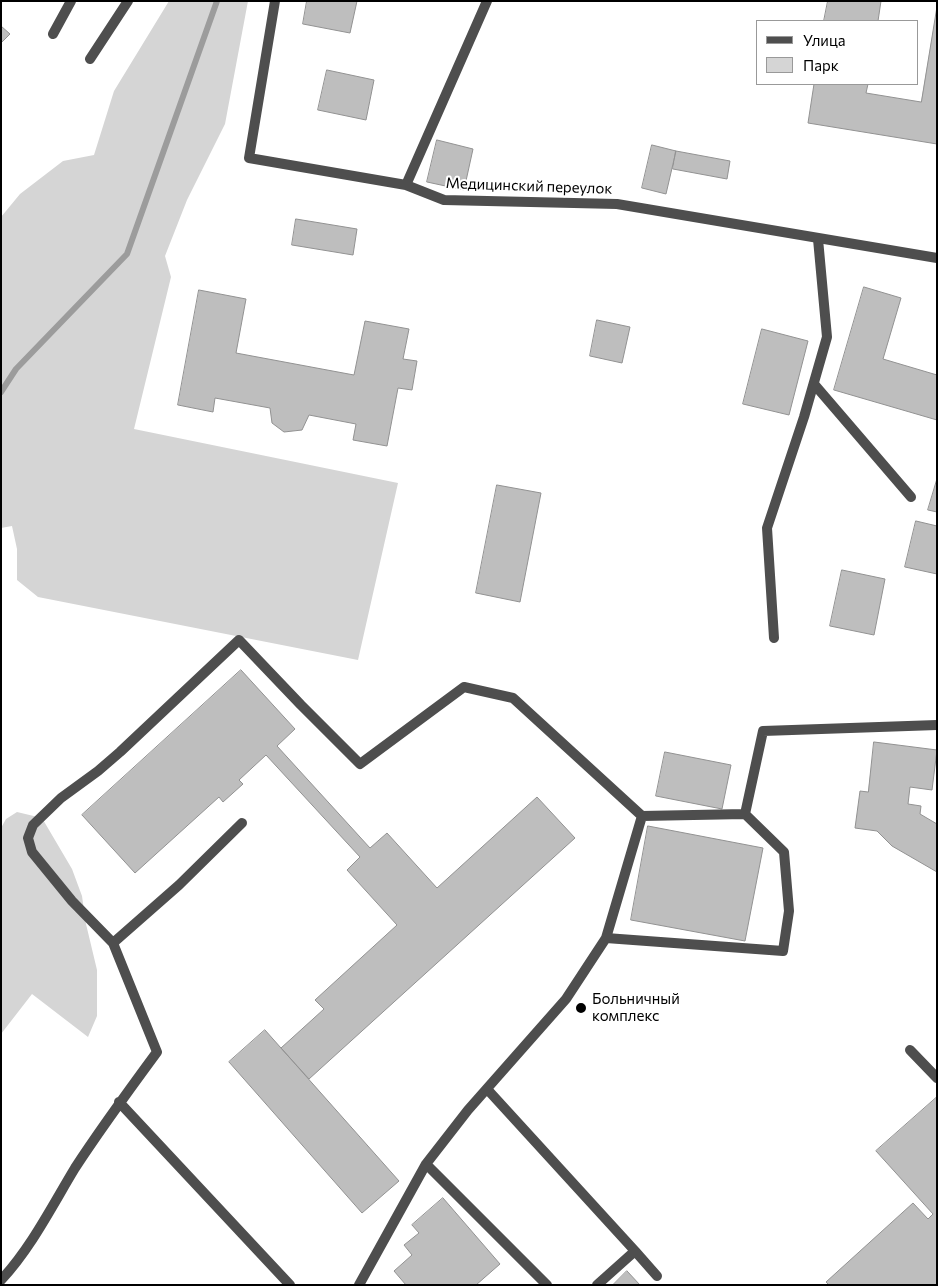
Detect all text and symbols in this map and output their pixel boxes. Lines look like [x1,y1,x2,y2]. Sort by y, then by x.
legend [756,20,918,85]
text: Улица [803,31,845,49]
text: Парк [803,56,839,74]
street label: Медицинский переулок [445,174,613,198]
place label: Больничный комплекс [592,990,680,1025]
marker: Больничный комплекс [574,1001,588,1015]

